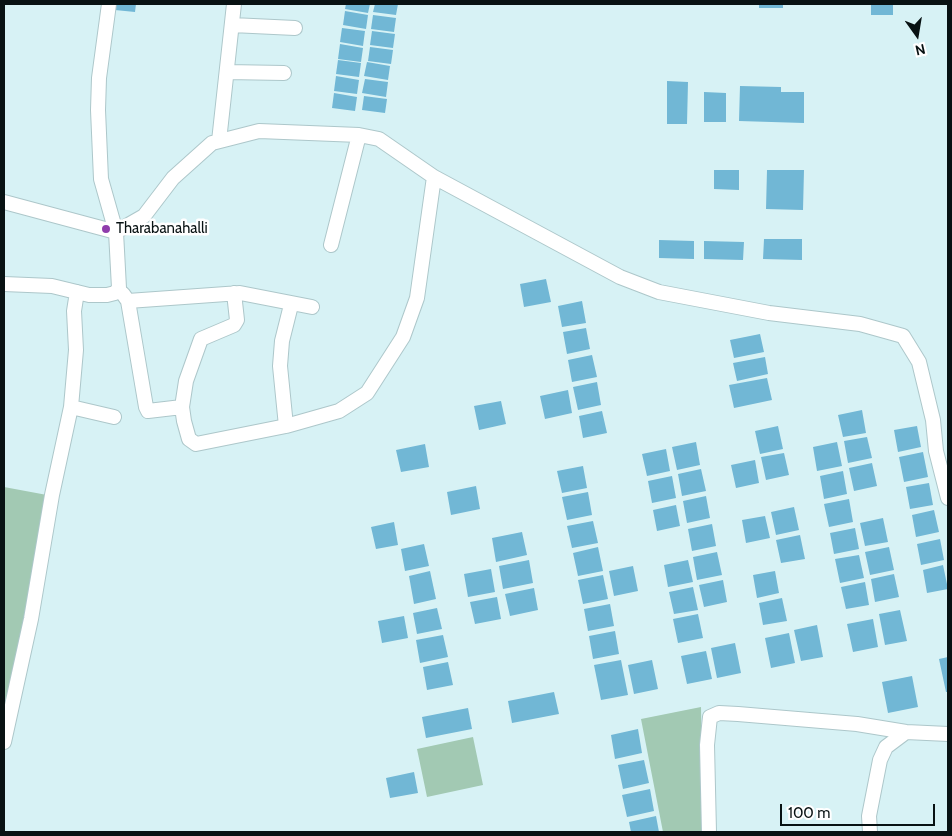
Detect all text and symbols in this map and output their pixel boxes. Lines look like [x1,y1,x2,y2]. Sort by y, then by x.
north arrow [892,10,942,60]
text: N [914,40,927,59]
place label: Tharabanahalli [116,220,208,238]
marker: Tharabanahalli [100,223,112,235]
scale bar [782,794,937,826]
text: 100 m [788,804,830,822]

